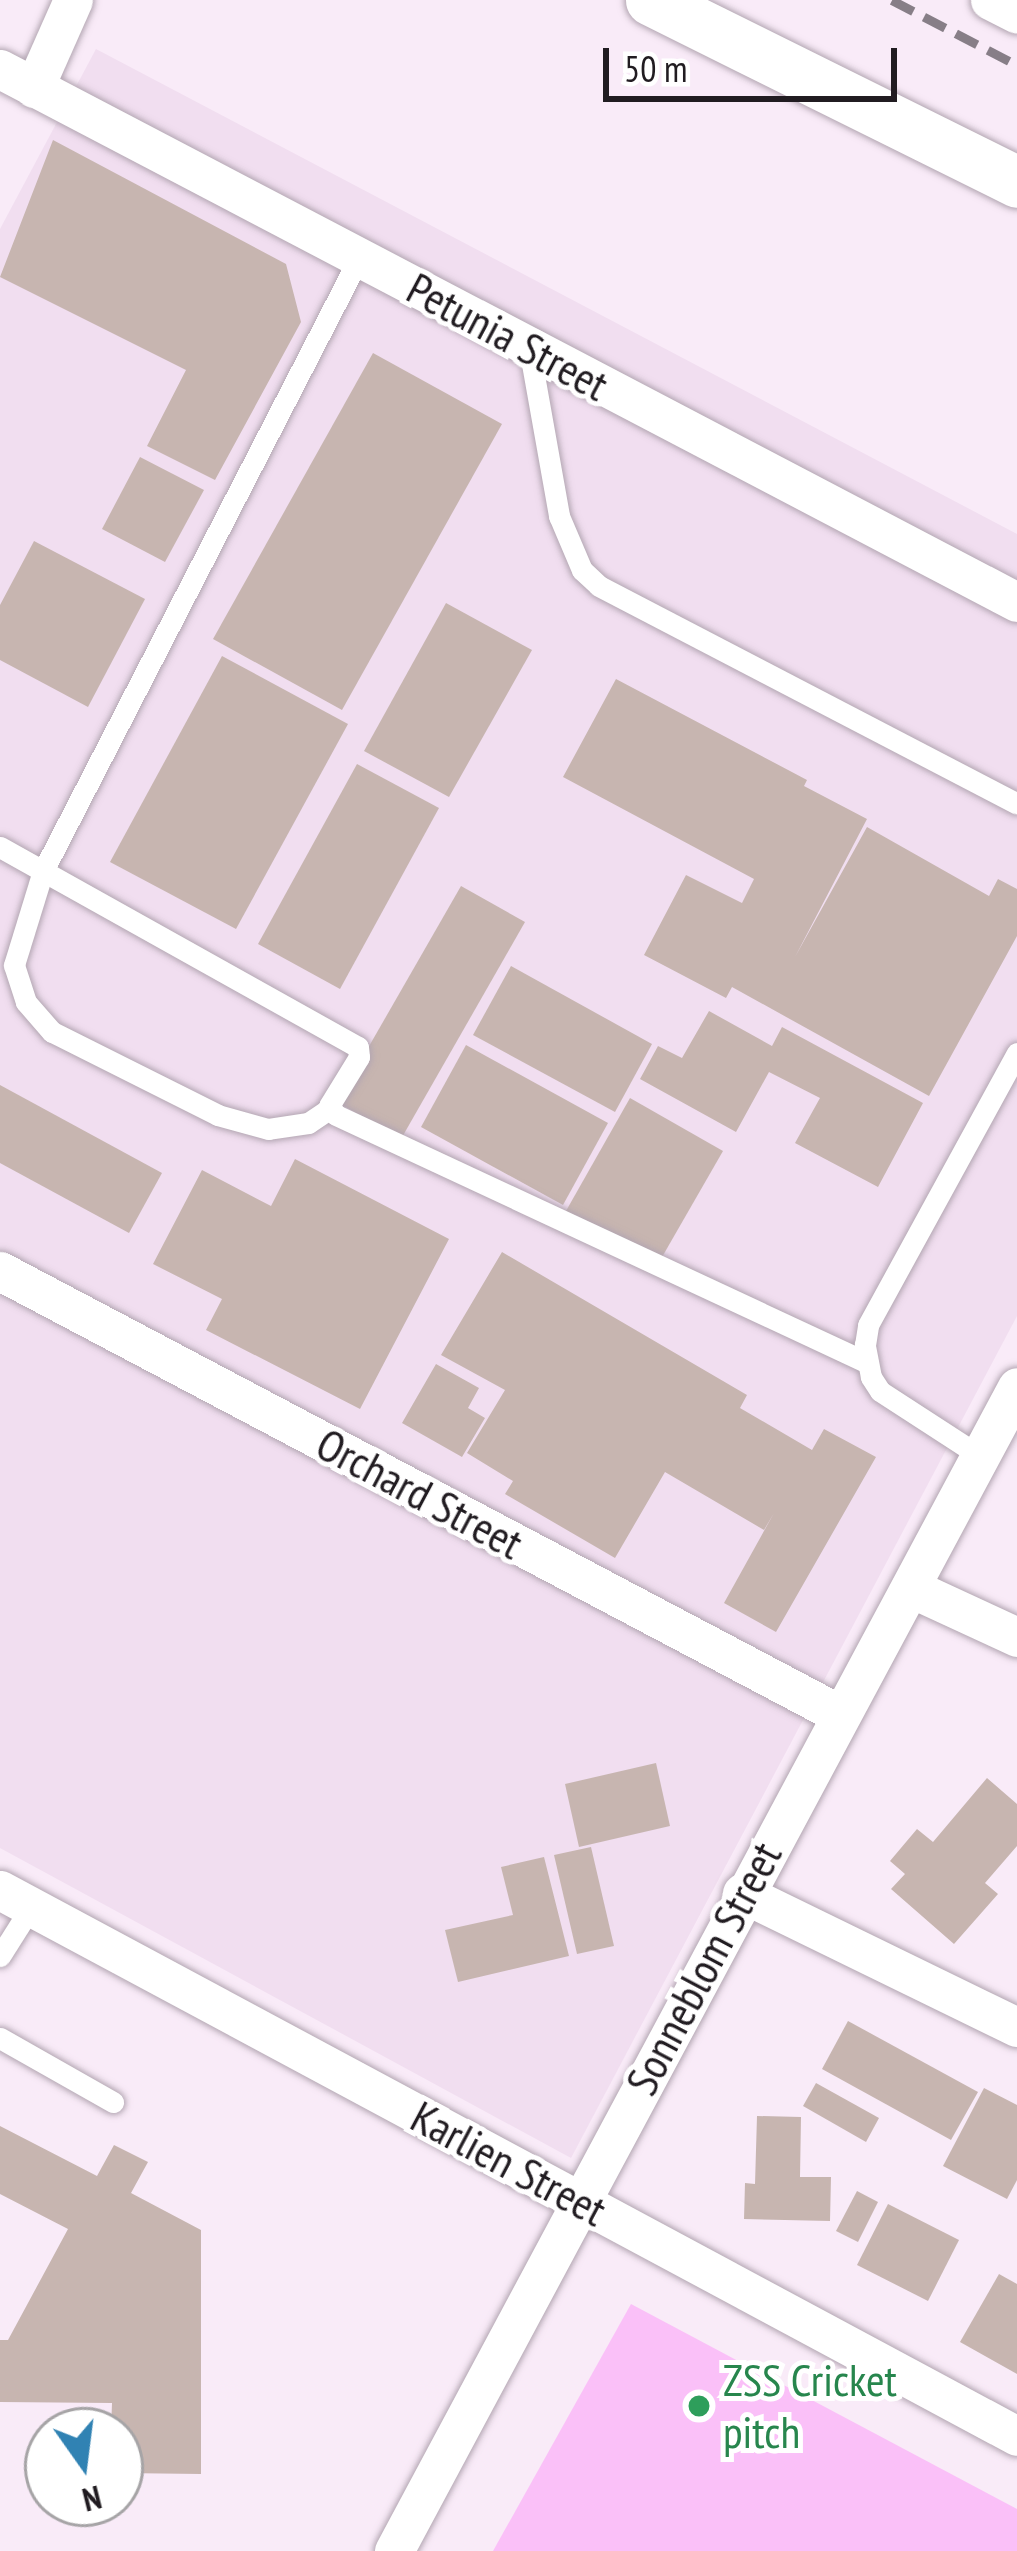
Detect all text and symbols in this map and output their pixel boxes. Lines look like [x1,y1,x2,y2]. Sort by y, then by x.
scale bar [609,24,903,98]
text: 50 m [624,45,687,92]
street label: Petunia Street [398,261,618,411]
street label: Orchard Street [308,1416,532,1570]
street label: Sonneblom Street [614,1832,792,2104]
street label: Karlien Street [402,2089,616,2237]
place label: ZSS Cricket pitch [723,2353,897,2459]
marker: ZSS Cricket pitch [686,2393,712,2419]
north arrow [24,2407,144,2527]
text: N [78,2476,106,2523]

